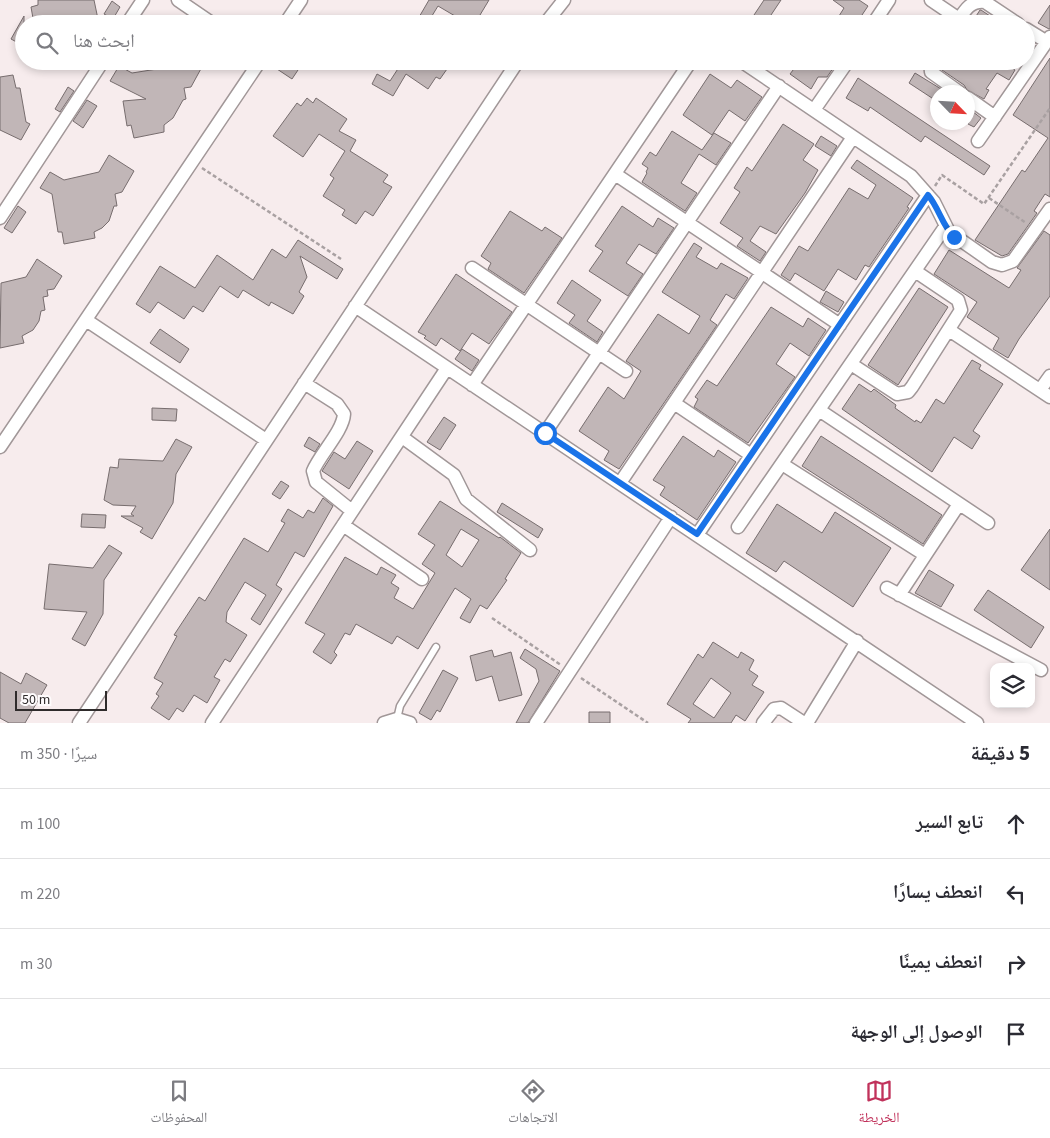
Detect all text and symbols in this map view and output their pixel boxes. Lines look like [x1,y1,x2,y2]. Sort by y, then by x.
search box [15,15,1035,70]
text: ابحث هنا [73,28,135,55]
icon: search [33,29,61,57]
north arrow [930,85,975,130]
route end [943,226,966,249]
route start [534,422,557,445]
map controls [990,663,1035,708]
button: layers [990,663,1035,708]
scale bar [15,688,108,711]
text: 50 m [22,690,50,710]
text: 5 دقيقة [971,738,1030,768]
text: سيرًا · 350 m [20,743,97,765]
text: تابع السير [916,809,983,836]
icon: ahead [1002,810,1030,838]
text: 100 m [20,813,60,835]
text: انعطف يسارًا [893,879,983,906]
icon: left [1002,880,1030,908]
text: 220 m [20,883,60,905]
text: انعطف يمينًا [899,949,983,976]
icon: right [1002,950,1030,978]
text: 30 m [20,953,52,975]
text: الوصول إلى الوجهة [850,1019,983,1046]
icon: arrive [1002,1020,1030,1048]
tab: المحفوظات [150,1077,207,1131]
tab: الاتجاهات [508,1077,558,1131]
tab: الخريطة [858,1077,900,1131]

